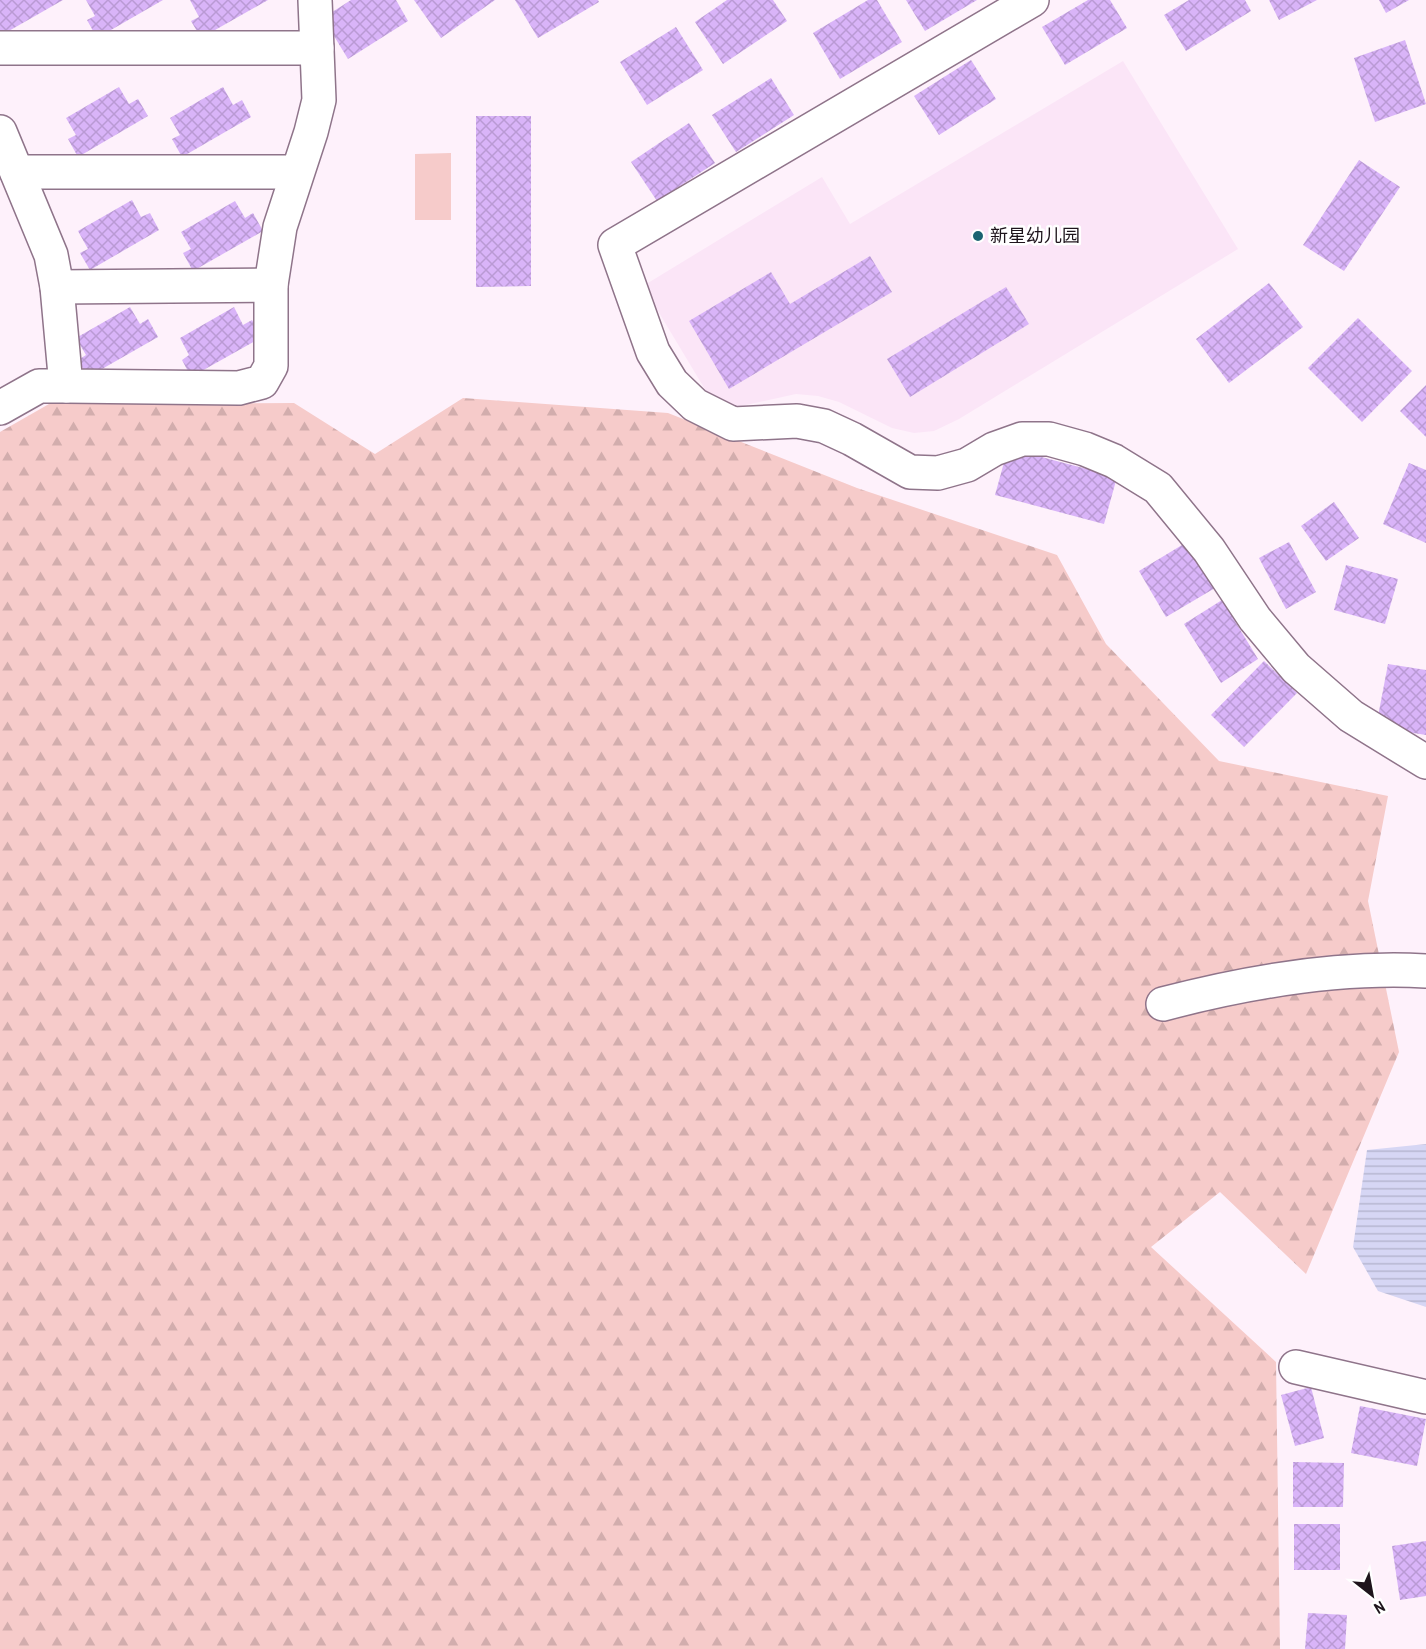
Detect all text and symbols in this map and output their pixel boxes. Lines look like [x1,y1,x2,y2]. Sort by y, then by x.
place label: 新星幼儿园 [990,223,1080,248]
marker: 新星幼儿园 [971,229,985,243]
north arrow [1342,1565,1402,1625]
text: N [1370,1596,1389,1620]

